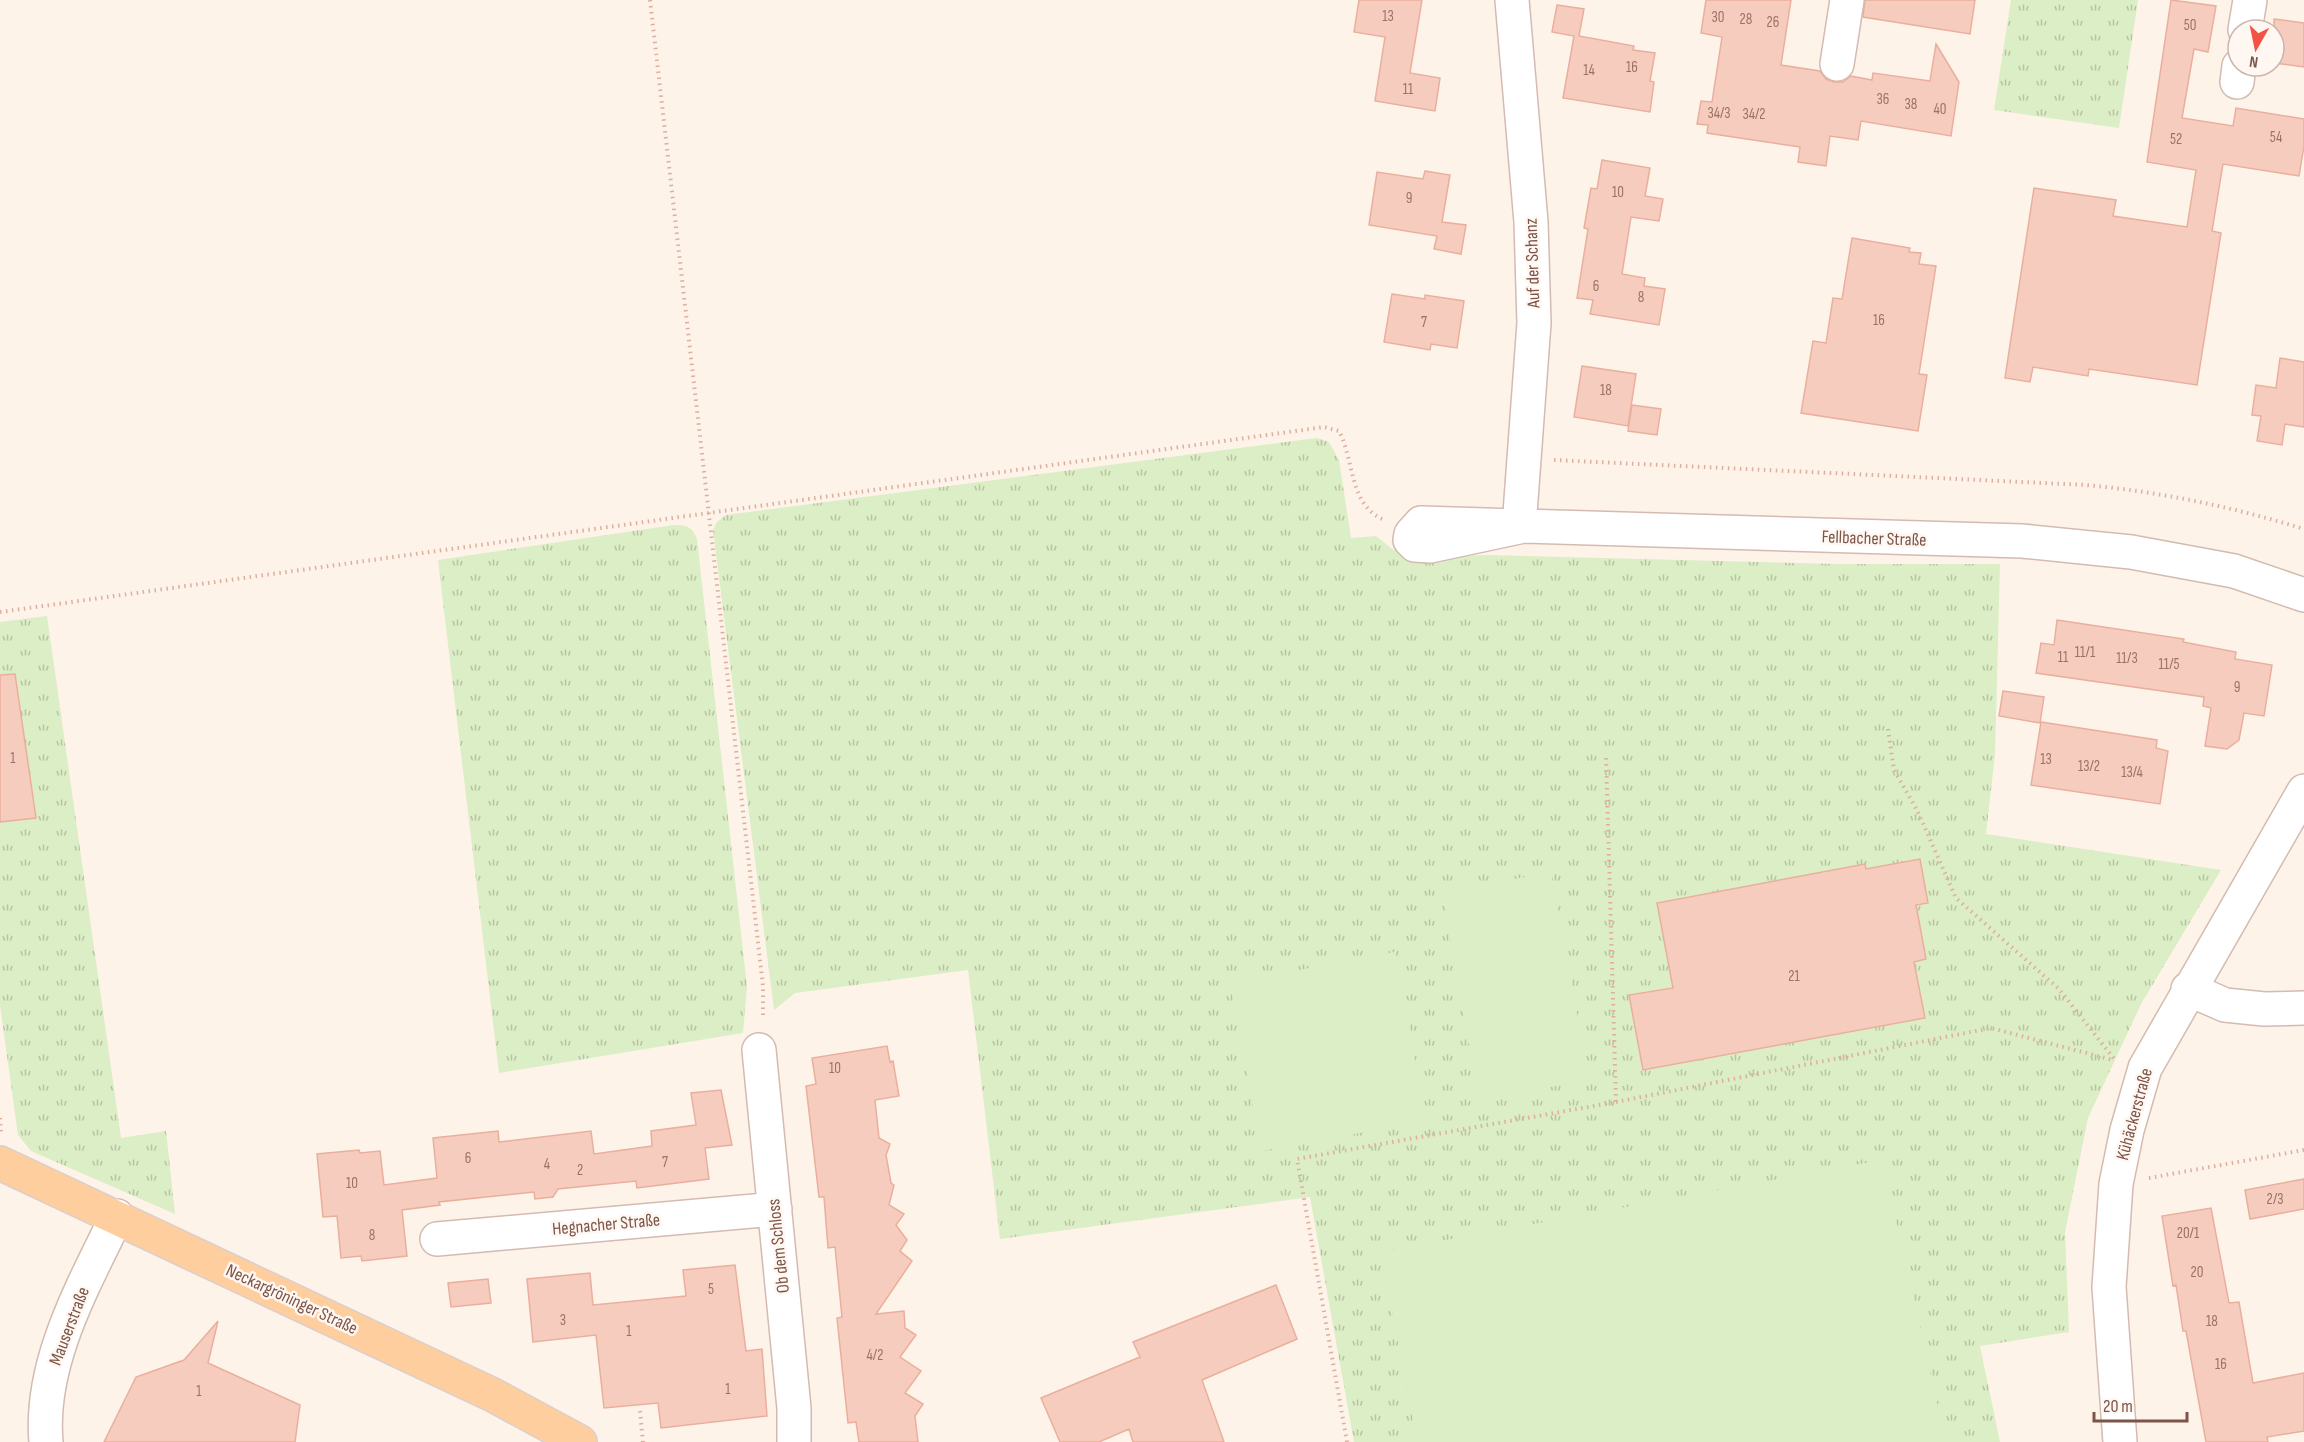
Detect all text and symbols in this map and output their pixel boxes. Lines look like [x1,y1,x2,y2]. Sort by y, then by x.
house number: 13 [1382,7,1394,26]
house number: 30 [1712,8,1724,27]
house number: 28 [1740,10,1752,29]
house number: 26 [1767,13,1779,32]
house number: 50 [2184,16,2196,35]
north arrow [2226,18,2286,78]
text: N [2248,51,2260,71]
house number: 16 [1626,58,1638,77]
house number: 14 [1583,61,1595,80]
house number: 11 [1403,80,1414,99]
house number: 36 [1877,90,1889,109]
house number: 38 [1905,95,1917,114]
house number: 40 [1934,100,1946,119]
house number: 34/3 [1707,104,1731,123]
house number: 34/2 [1742,105,1766,124]
house number: 54 [2270,128,2282,147]
house number: 52 [2170,130,2182,149]
house number: 10 [1612,183,1624,202]
house number: 9 [1406,189,1412,208]
street label: Auf der Schanz [1520,217,1545,309]
house number: 6 [1593,277,1599,296]
house number: 8 [1638,288,1644,307]
house number: 16 [1873,311,1885,330]
house number: 7 [1421,313,1427,332]
house number: 18 [1600,381,1612,400]
street label: Fellbacher Straße [1821,526,1927,551]
house number: 11/1 [2075,643,2096,662]
house number: 11 [2058,648,2069,667]
house number: 11/3 [2116,649,2138,668]
house number: 11/5 [2158,655,2180,674]
house number: 9 [2234,678,2240,697]
house number: 1 [10,749,16,768]
house number: 13 [2040,750,2052,769]
house number: 13/2 [2078,757,2100,776]
house number: 13/4 [2121,763,2143,782]
house number: 21 [1788,967,1800,986]
house number: 10 [829,1059,841,1078]
street label: Kühäckerstraße [2112,1066,2157,1163]
house number: 6 [465,1149,471,1168]
house number: 7 [662,1153,668,1172]
house number: 4 [544,1155,550,1174]
house number: 2 [577,1161,583,1180]
house number: 10 [346,1174,358,1193]
house number: 2/3 [2266,1190,2284,1209]
street label: Ob dem Schloss [763,1198,794,1294]
street label: Hegnacher Straße [551,1209,661,1240]
house number: 20/1 [2177,1224,2200,1243]
house number: 8 [369,1226,375,1245]
street label: Neckargröninger Straße [223,1260,361,1339]
house number: 20 [2191,1263,2203,1282]
house number: 5 [708,1280,714,1299]
street label: Mauserstraße [45,1284,94,1368]
house number: 3 [560,1311,566,1330]
house number: 18 [2206,1312,2218,1331]
house number: 1 [626,1322,632,1341]
house number: 4/2 [867,1346,883,1365]
house number: 16 [2215,1355,2227,1374]
house number: 1 [725,1380,731,1399]
house number: 1 [196,1382,202,1401]
scale bar [2094,1385,2187,1423]
text: 20 m [2103,1396,2133,1417]

